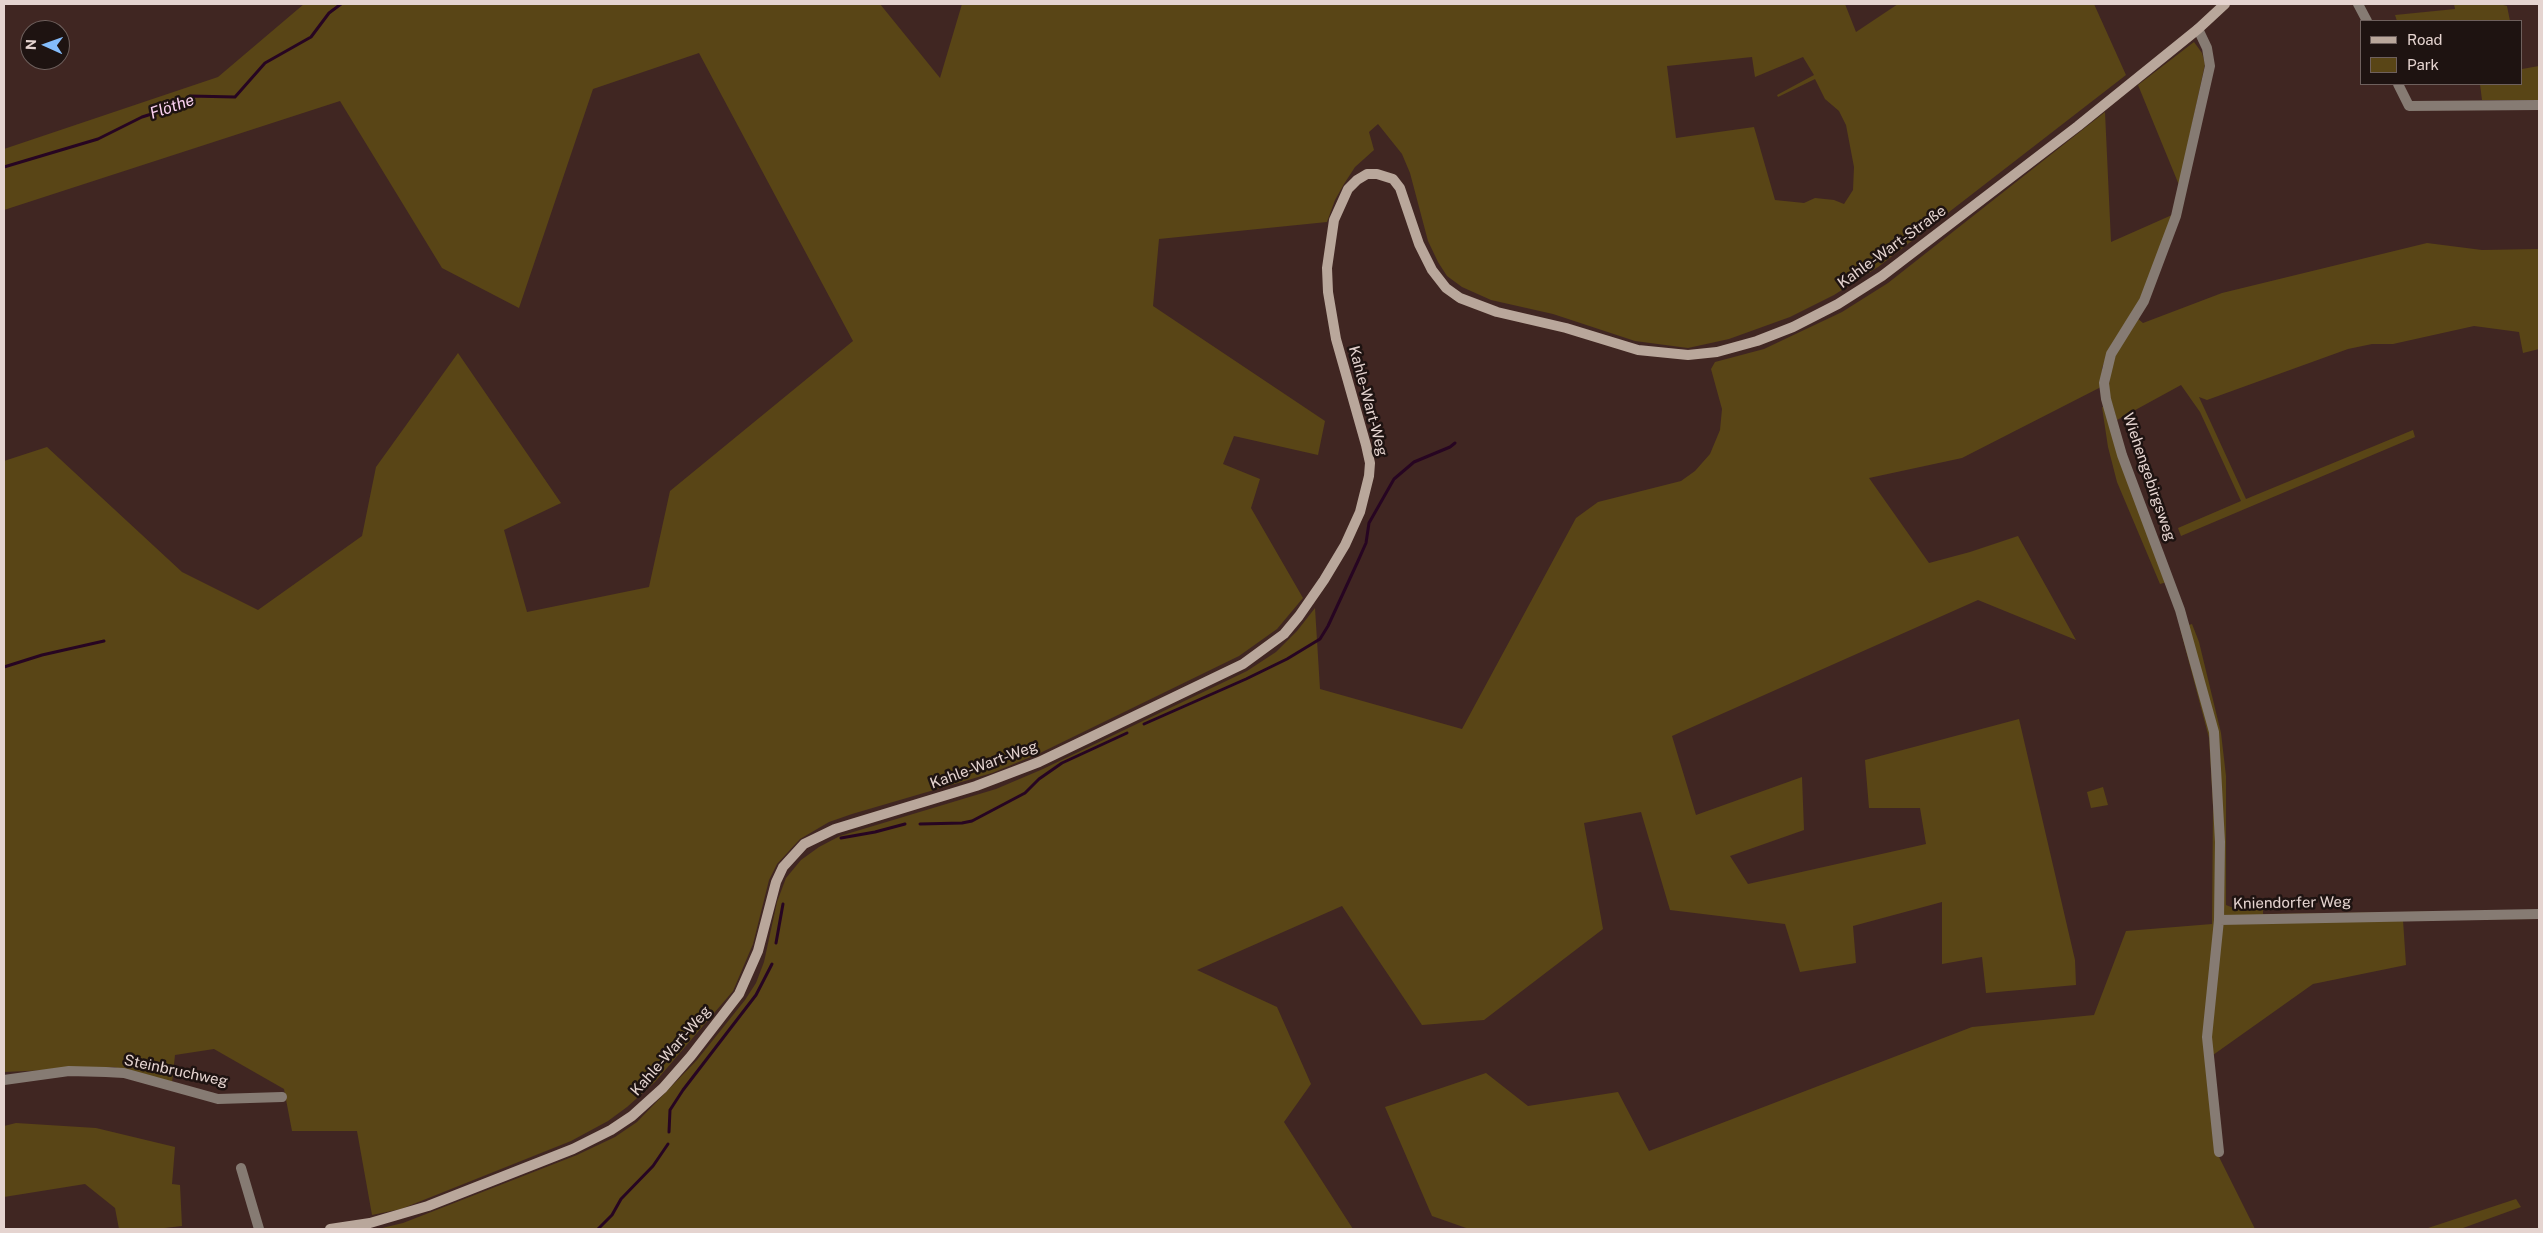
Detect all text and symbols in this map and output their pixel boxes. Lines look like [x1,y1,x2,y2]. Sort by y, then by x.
north arrow [20,20,70,70]
legend [2360,20,2523,85]
text: Road [2407,31,2443,48]
text: N [23,39,39,50]
text: Park [2407,56,2439,73]
water label: Flöthe [147,90,197,124]
street label: Kahle-Wart-Straße [1834,202,1950,292]
street label: Kahle-Wart-Weg [1345,344,1391,458]
street label: Wiehengebirgsweg [2119,411,2179,543]
street label: Kahle-Wart-Weg [928,737,1040,793]
street label: Kniendorfer Weg [2233,893,2351,913]
street label: Kahle-Wart-Weg [627,1002,715,1100]
street label: Steinbruchweg [122,1051,230,1091]

